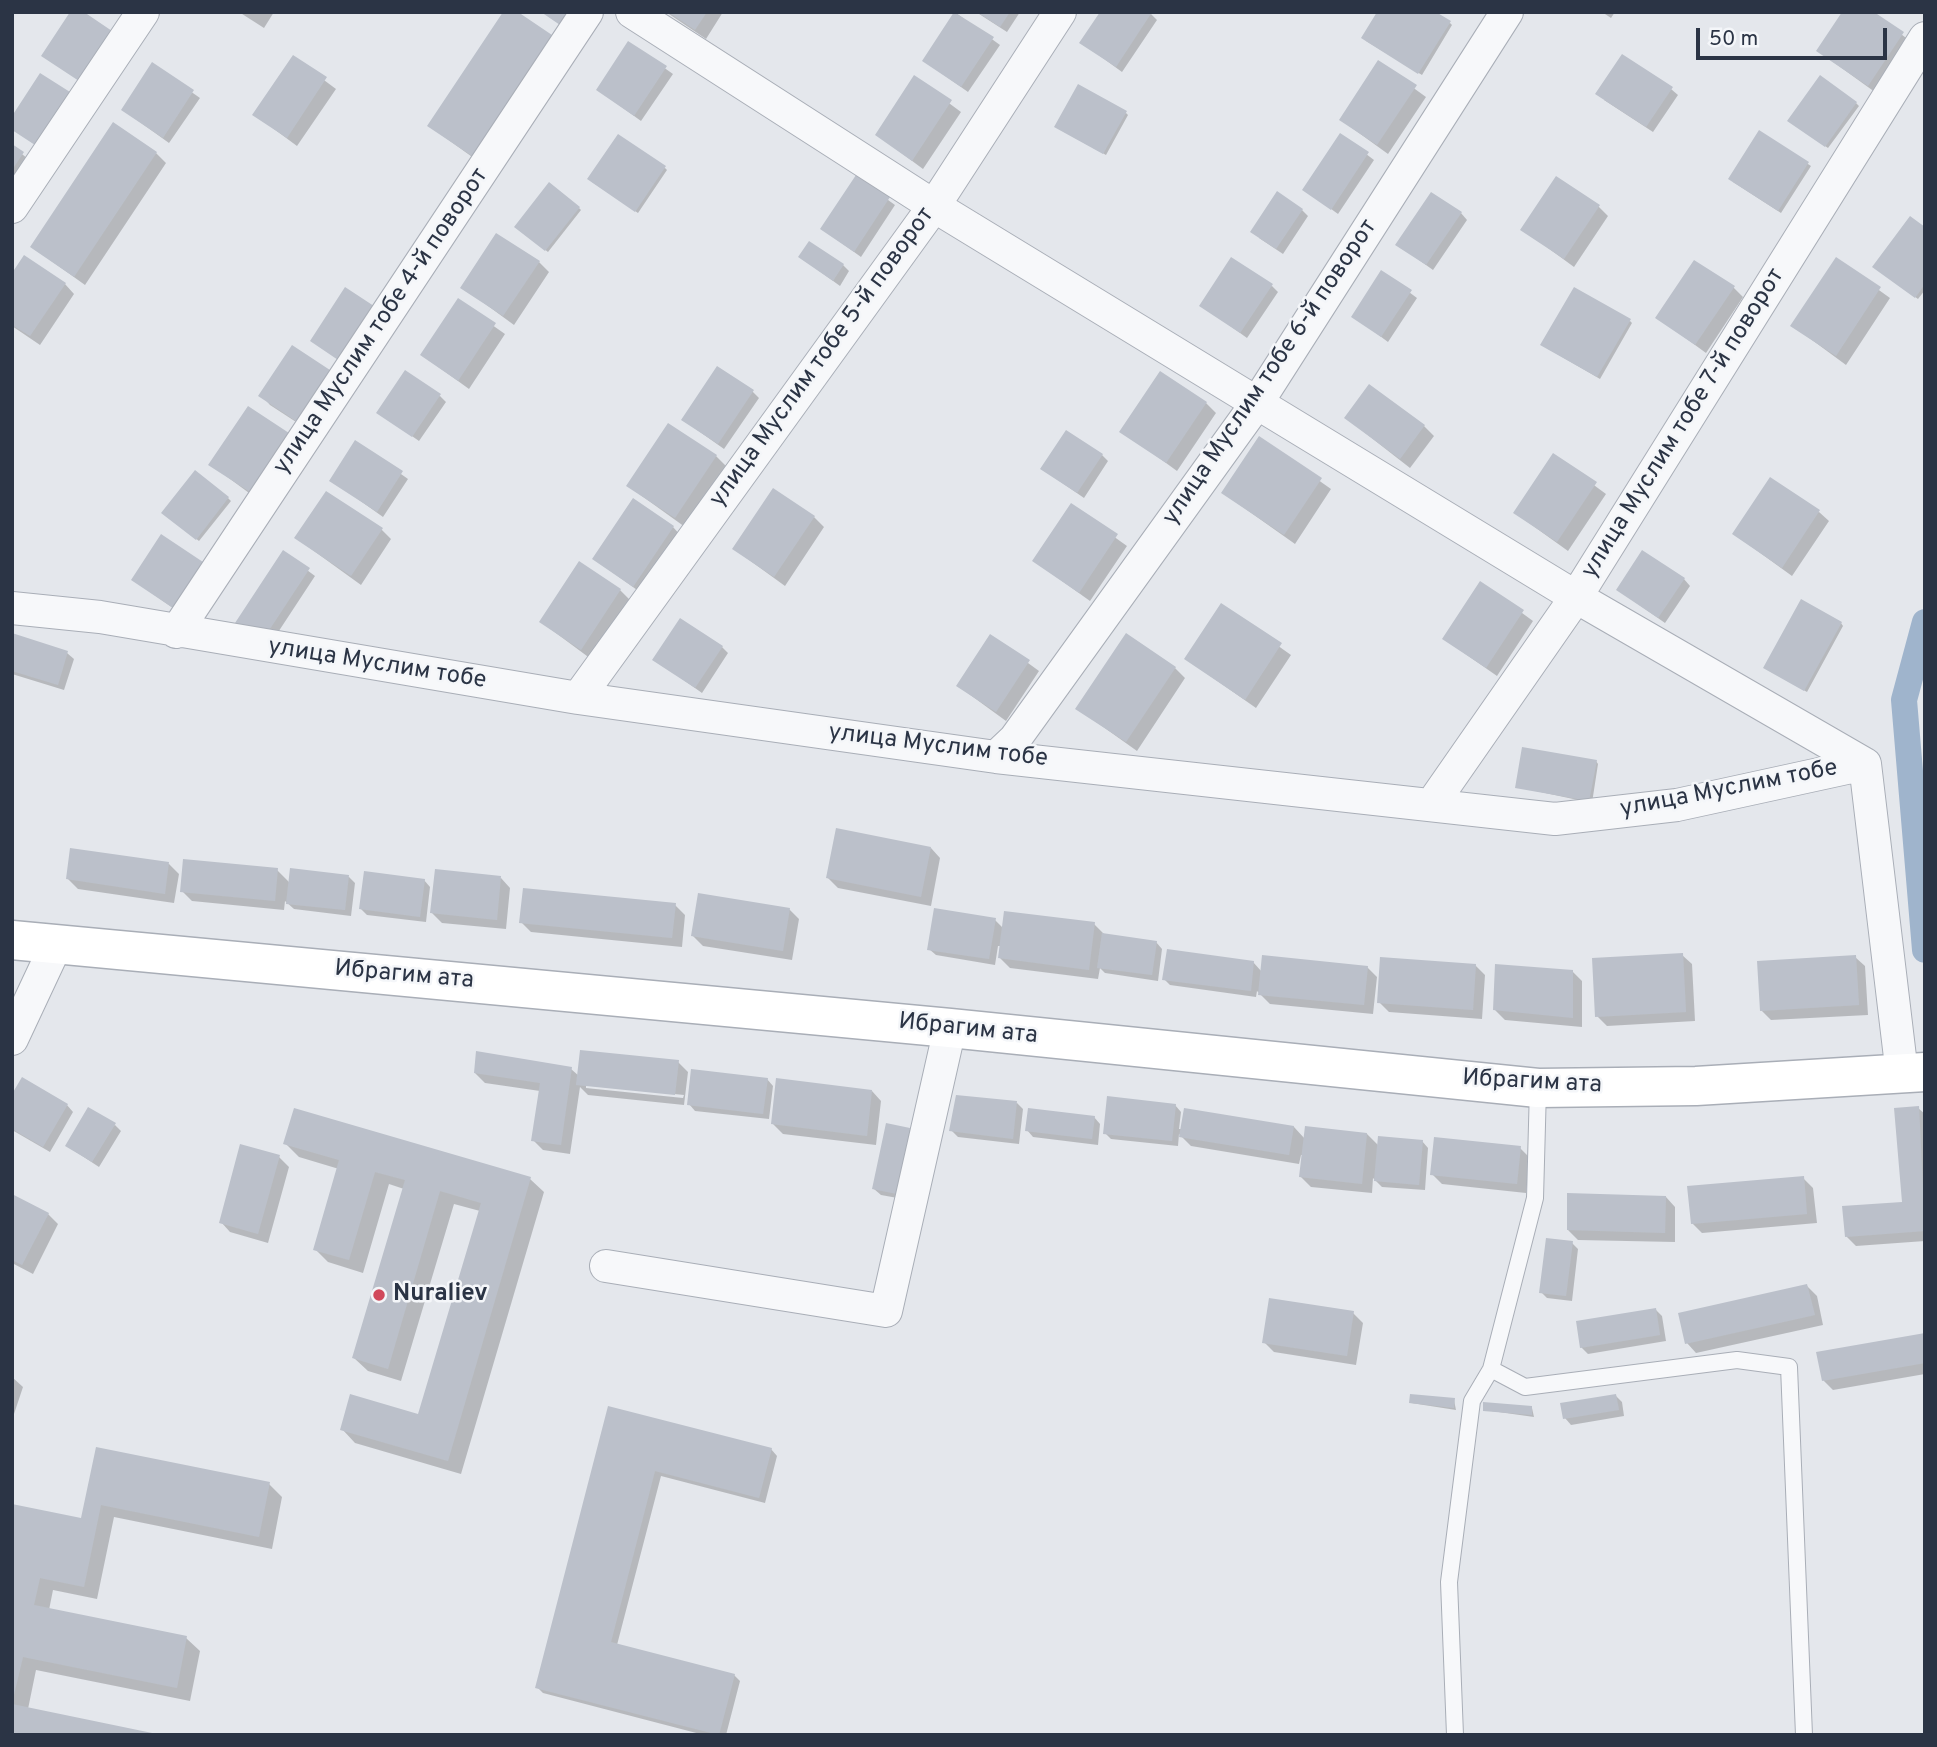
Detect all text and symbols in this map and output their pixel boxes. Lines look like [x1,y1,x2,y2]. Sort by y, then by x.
scale bar [1699,14,1890,58]
text: 50 m [1709,26,1758,53]
street label: улица Муслим тобе 4-й поворот [268,163,496,481]
street label: улица Муслим тобе 5-й поворот [705,202,941,514]
street label: улица Муслим тобе 6-й поворот [1158,214,1384,532]
street label: улица Муслим тобе 7-й поворот [1576,264,1792,584]
street label: улица Муслим тобе [266,633,488,697]
street label: улица Муслим тобе [827,719,1049,775]
street label: улица Муслим тобе [1618,755,1840,825]
street label: Ибрагим ата [333,956,475,996]
street label: Ибрагим ата [897,1008,1039,1052]
street label: Ибрагим ата [1461,1065,1603,1101]
place label: Nuraliev [393,1281,488,1309]
marker: Nuraliev [371,1287,387,1303]

